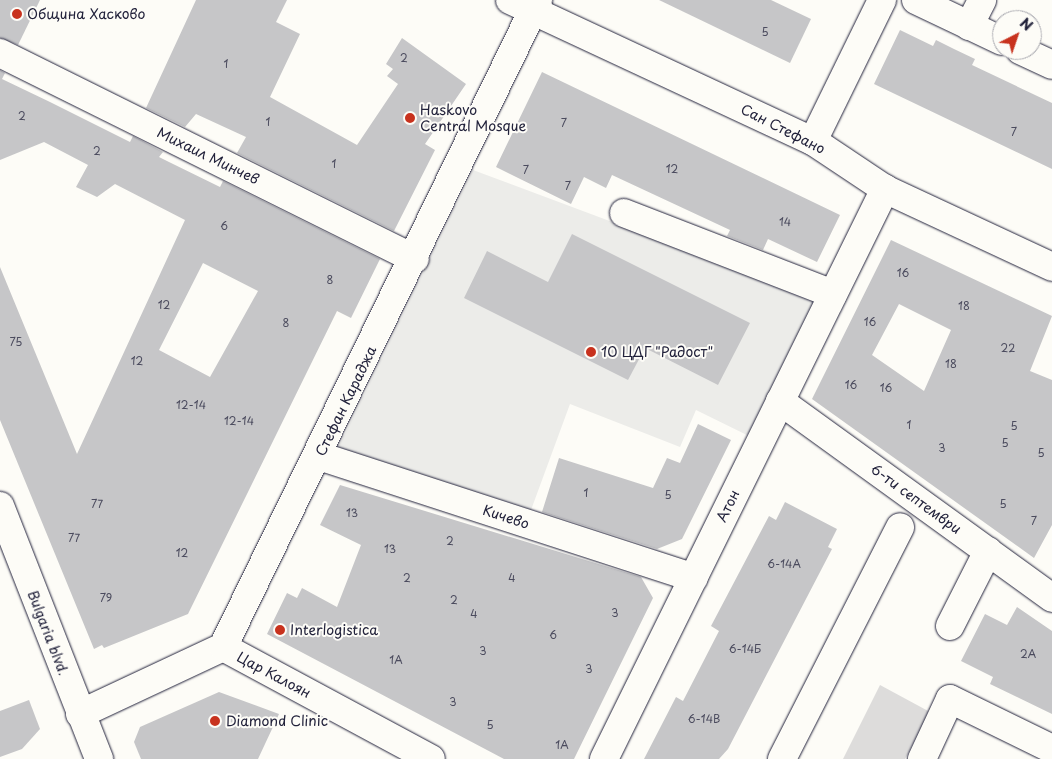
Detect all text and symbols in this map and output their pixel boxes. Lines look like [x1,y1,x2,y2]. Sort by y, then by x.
place label: Община Хасково [27,6,146,22]
marker: Община Хасково [11,8,23,20]
north arrow [992,10,1042,60]
text: N [1015,12,1038,36]
house number: 5 [761,25,769,39]
house number: 2 [400,51,408,65]
house number: 1 [224,57,228,71]
street label: Сан Стефано [738,101,828,157]
place label: Haskovo Central Mosque [420,102,526,134]
house number: 2 [18,109,26,123]
marker: Haskovo Central Mosque [404,112,416,124]
house number: 1 [266,115,270,129]
house number: 7 [561,116,567,130]
street label: Михаил Минчев [155,124,261,188]
house number: 7 [1011,125,1017,139]
house number: 2 [93,144,101,158]
house number: 1 [332,157,336,171]
house number: 12 [666,162,678,176]
house number: 7 [523,163,529,177]
house number: 7 [565,179,571,193]
house number: 14 [779,215,791,229]
house number: 6 [220,219,228,233]
house number: 16 [897,266,909,280]
house number: 8 [327,273,333,287]
house number: 12 [158,298,170,312]
house number: 18 [958,299,970,313]
house number: 16 [864,315,876,329]
house number: 8 [283,316,289,330]
house number: 75 [10,335,22,349]
house number: 22 [1001,341,1015,355]
street label: Стефан Караджа [312,343,380,459]
place label: 10 ЦДГ "Радост" [601,344,715,360]
marker: 10 ЦДГ "Радост" [585,346,597,358]
house number: 12 [131,354,143,368]
house number: 18 [945,357,957,371]
house number: 16 [845,378,857,392]
house number: 16 [880,381,892,395]
house number: 12-14 [176,398,206,412]
house number: 12-14 [224,414,254,428]
house number: 1 [907,418,911,432]
house number: 5 [1010,419,1018,433]
house number: 5 [1001,436,1009,450]
house number: 3 [938,441,946,455]
house number: 5 [1037,446,1045,460]
street label: 6-ти септември [868,461,964,537]
house number: 1 [584,486,588,500]
street label: Атон [713,487,743,525]
house number: 5 [664,488,672,502]
house number: 77 [91,497,103,511]
house number: 5 [999,497,1007,511]
street label: Кичево [481,502,531,532]
house number: 13 [346,506,358,520]
house number: 7 [1031,514,1037,528]
house number: 77 [68,531,80,545]
house number: 2 [446,534,454,548]
house number: 13 [384,542,396,556]
house number: 12 [176,546,188,560]
house number: 6-14А [767,557,801,571]
house number: 2 [403,571,411,585]
house number: 4 [508,571,516,585]
street label: Bulgaria blvd. [24,588,72,678]
house number: 79 [100,591,112,605]
house number: 2 [450,593,458,607]
house number: 3 [611,606,619,620]
house number: 4 [470,607,478,621]
place label: Interlogistica [290,622,378,638]
marker: Interlogistica [274,624,286,636]
house number: 6 [549,628,557,642]
house number: 6-14Б [729,642,761,656]
house number: 3 [479,644,487,658]
house number: 2А [1020,647,1036,661]
street label: Цар Калоян [234,648,314,702]
house number: 1А [389,653,403,667]
house number: 3 [585,662,593,676]
house number: 3 [449,695,457,709]
house number: 6-14В [688,712,720,726]
place label: Diamond Clinic [226,713,328,729]
marker: Diamond Clinic [208,714,222,728]
house number: 5 [486,718,494,732]
house number: 1А [555,738,569,752]

